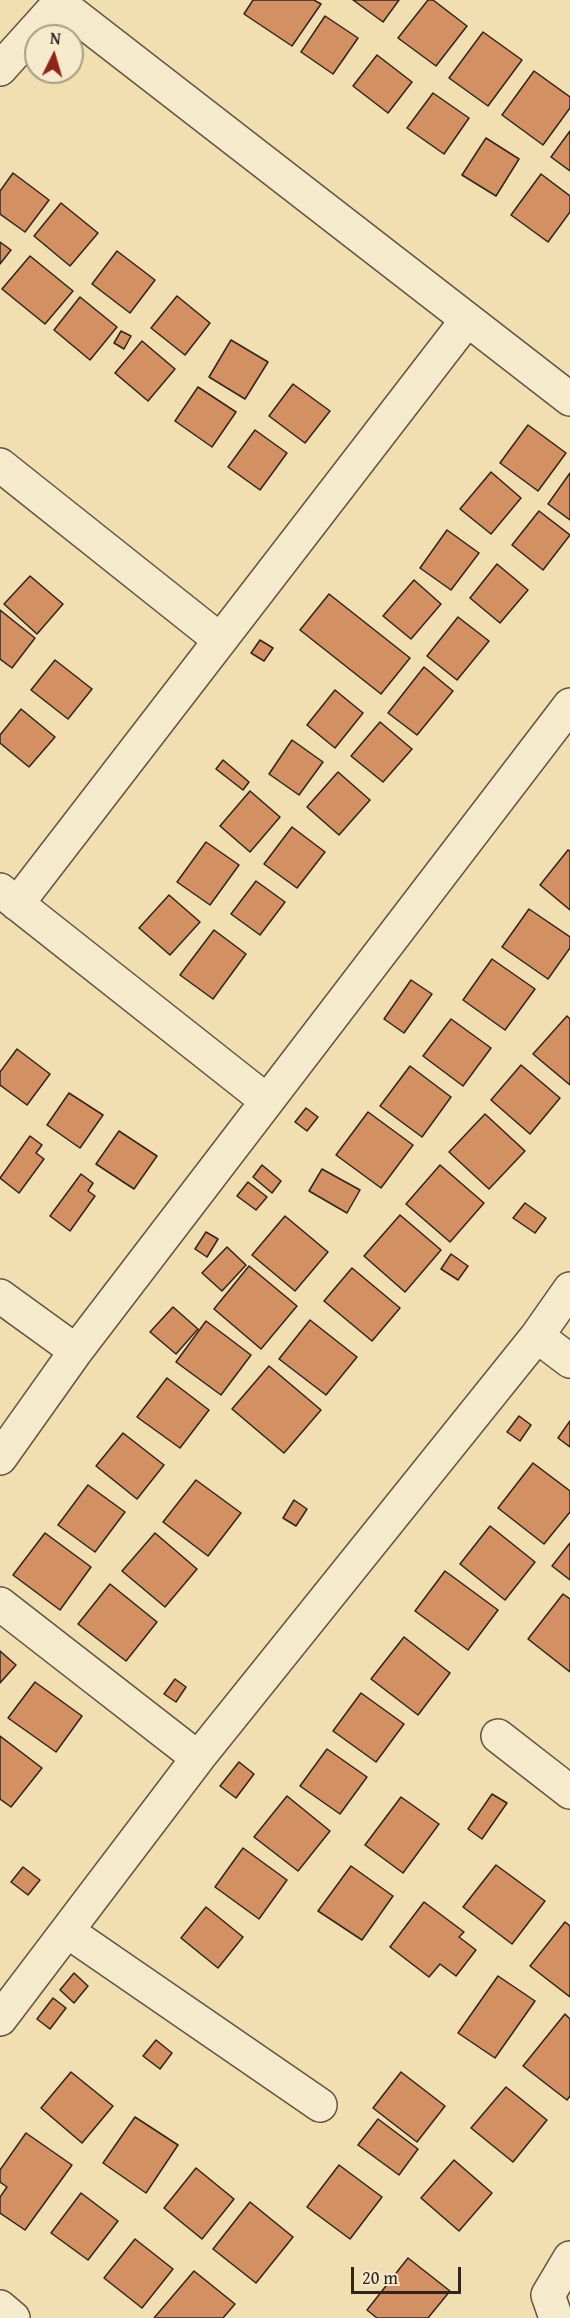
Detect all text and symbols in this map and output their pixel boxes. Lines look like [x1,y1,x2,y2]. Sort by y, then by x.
north arrow [24,24,84,84]
text: N [49,26,62,50]
scale bar [354,2255,464,2293]
text: 20 m [362,2264,398,2291]

